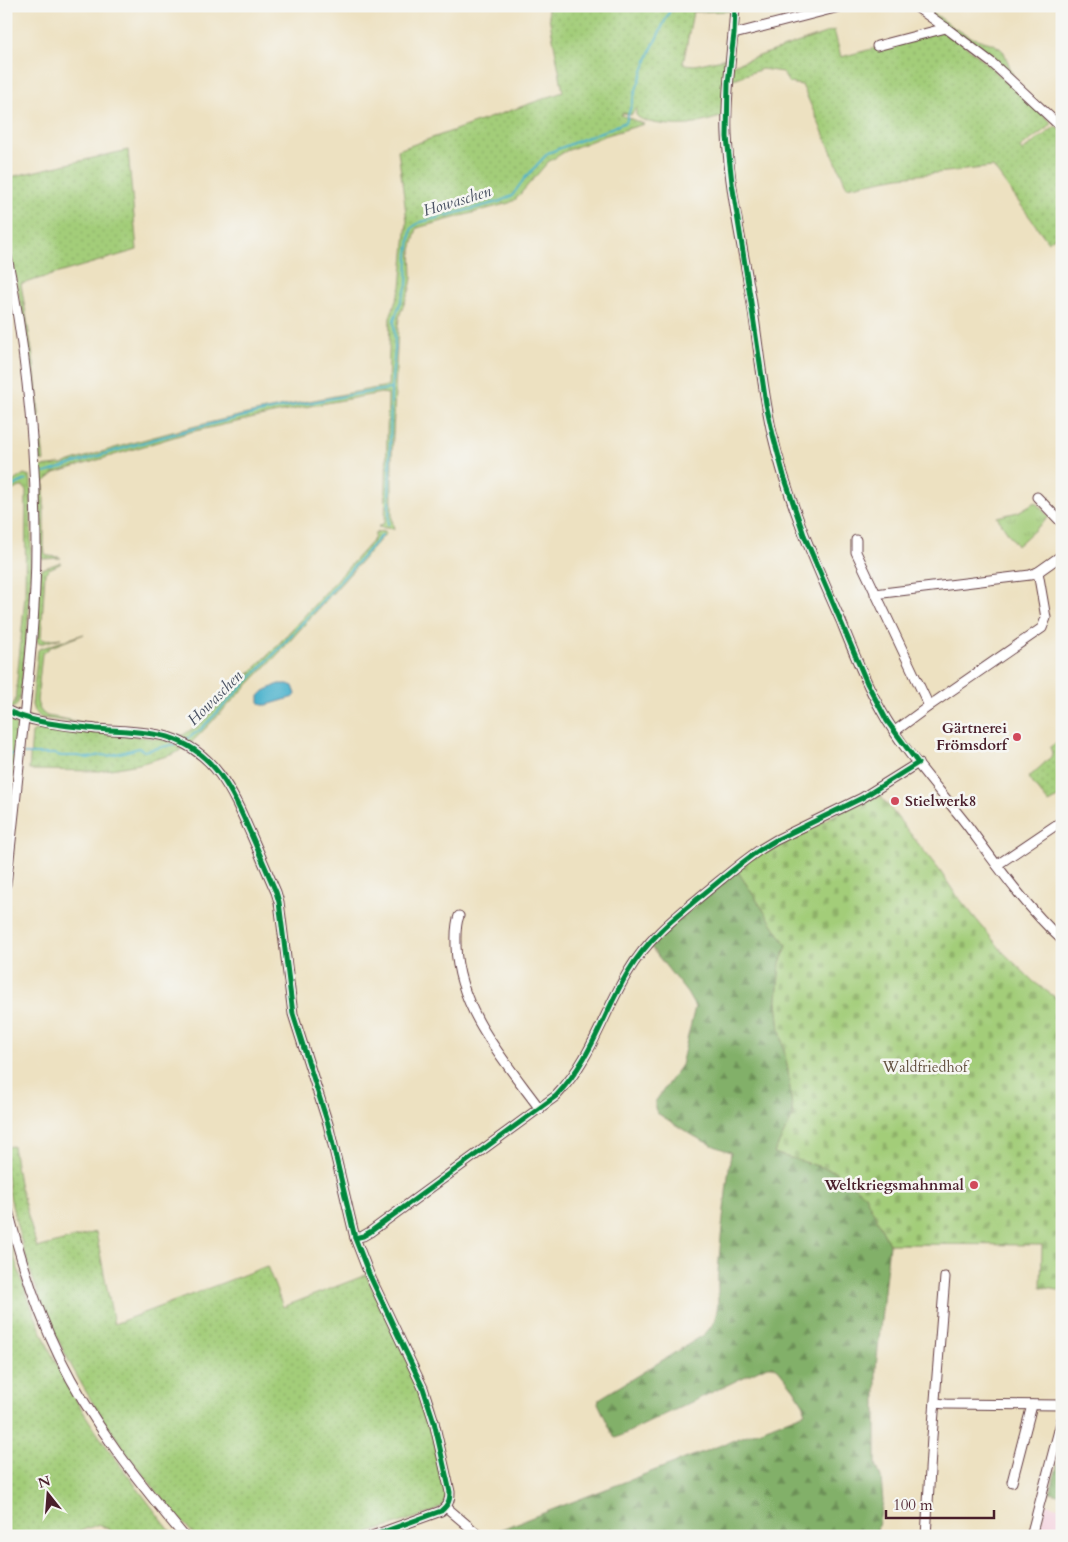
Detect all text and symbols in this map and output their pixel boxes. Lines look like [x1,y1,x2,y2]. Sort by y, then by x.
water label: Howaschen [420,180,494,222]
water label: Howaschen [182,665,248,731]
place label: Gärtnerei Frömsdorf [936,718,1010,755]
marker: Gärtnerei Frömsdorf [1011,731,1023,743]
place label: Stielwerk8 [905,791,977,811]
marker: Stielwerk8 [889,795,901,807]
park label: Waldfriedhof [882,1057,970,1077]
place label: Weltkriegsmahnmal [823,1175,965,1195]
marker: Weltkriegsmahnmal [968,1179,980,1191]
north arrow [22,1470,72,1520]
text: N [36,1471,53,1493]
scale bar [886,1487,993,1519]
text: 100 m [893,1495,933,1515]

